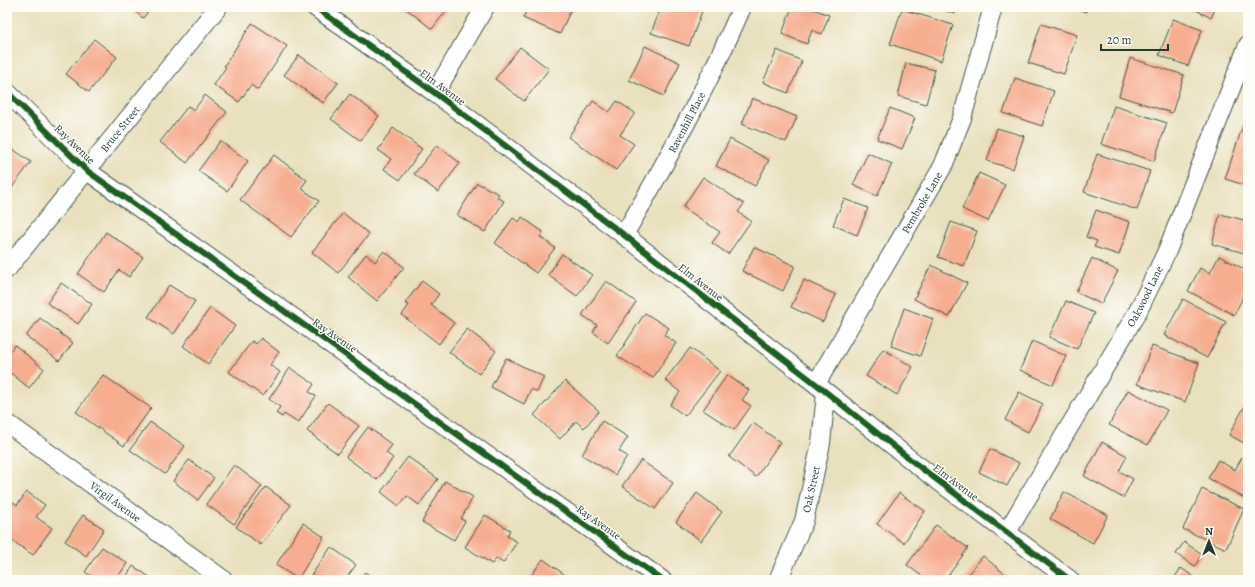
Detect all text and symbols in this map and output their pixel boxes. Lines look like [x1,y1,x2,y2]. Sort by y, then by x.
scale bar [1101,26,1168,52]
text: 20 m [1107,32,1131,48]
street label: Elm Avenue [417,66,469,109]
street label: Ravenhill Place [665,89,709,156]
street label: Bruce Street [97,103,144,155]
street label: Ray Avenue [51,121,98,168]
street label: Pembroke Lane [898,169,946,236]
street label: Elm Avenue [675,260,726,305]
street label: Oakwood Lane [1123,263,1167,330]
street label: Ray Avenue [309,315,360,356]
street label: Elm Avenue [930,460,982,504]
street label: Oak Street [799,464,824,514]
street label: Virgil Avenue [86,478,144,526]
street label: Ray Avenue [573,502,624,543]
north arrow [1189,521,1229,561]
text: N [1205,524,1213,539]

